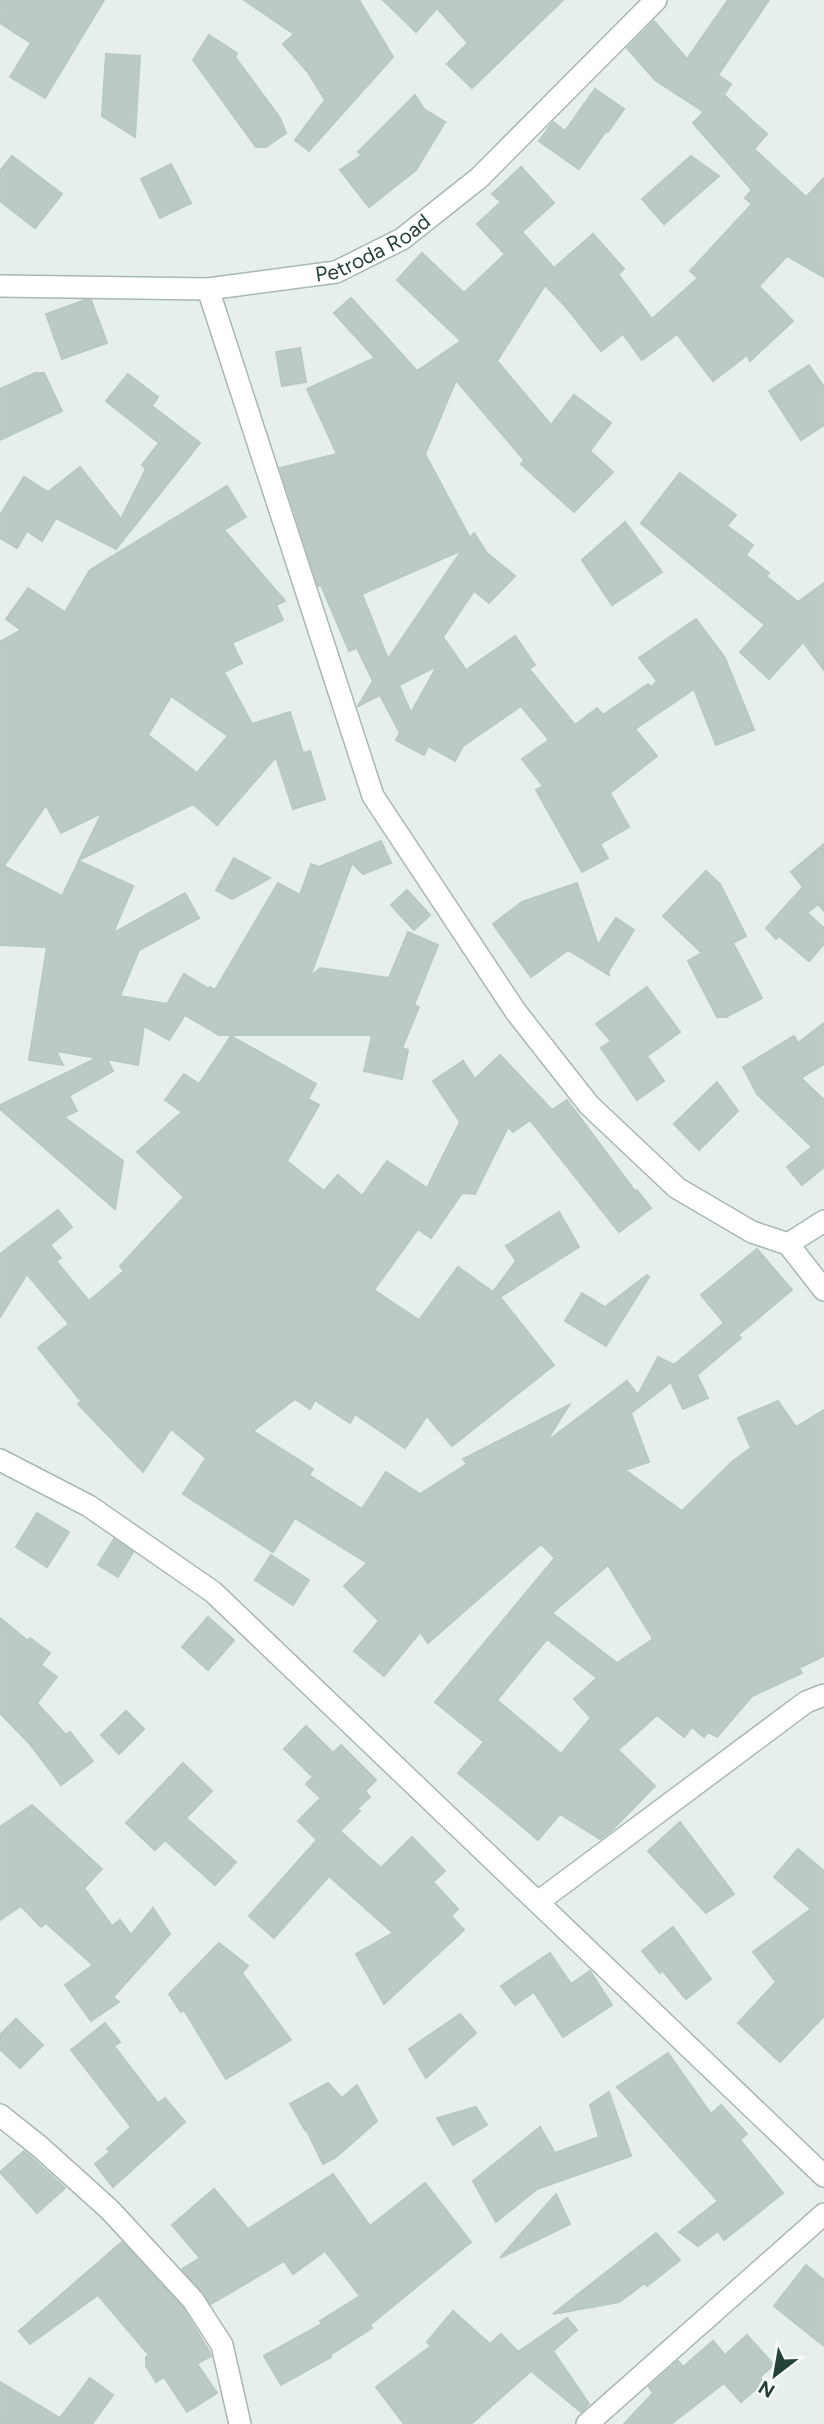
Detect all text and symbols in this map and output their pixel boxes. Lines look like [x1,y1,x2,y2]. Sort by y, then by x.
street label: Petroda Road [314,209,435,287]
north arrow [740,2340,810,2410]
text: N [754,2376,779,2403]

